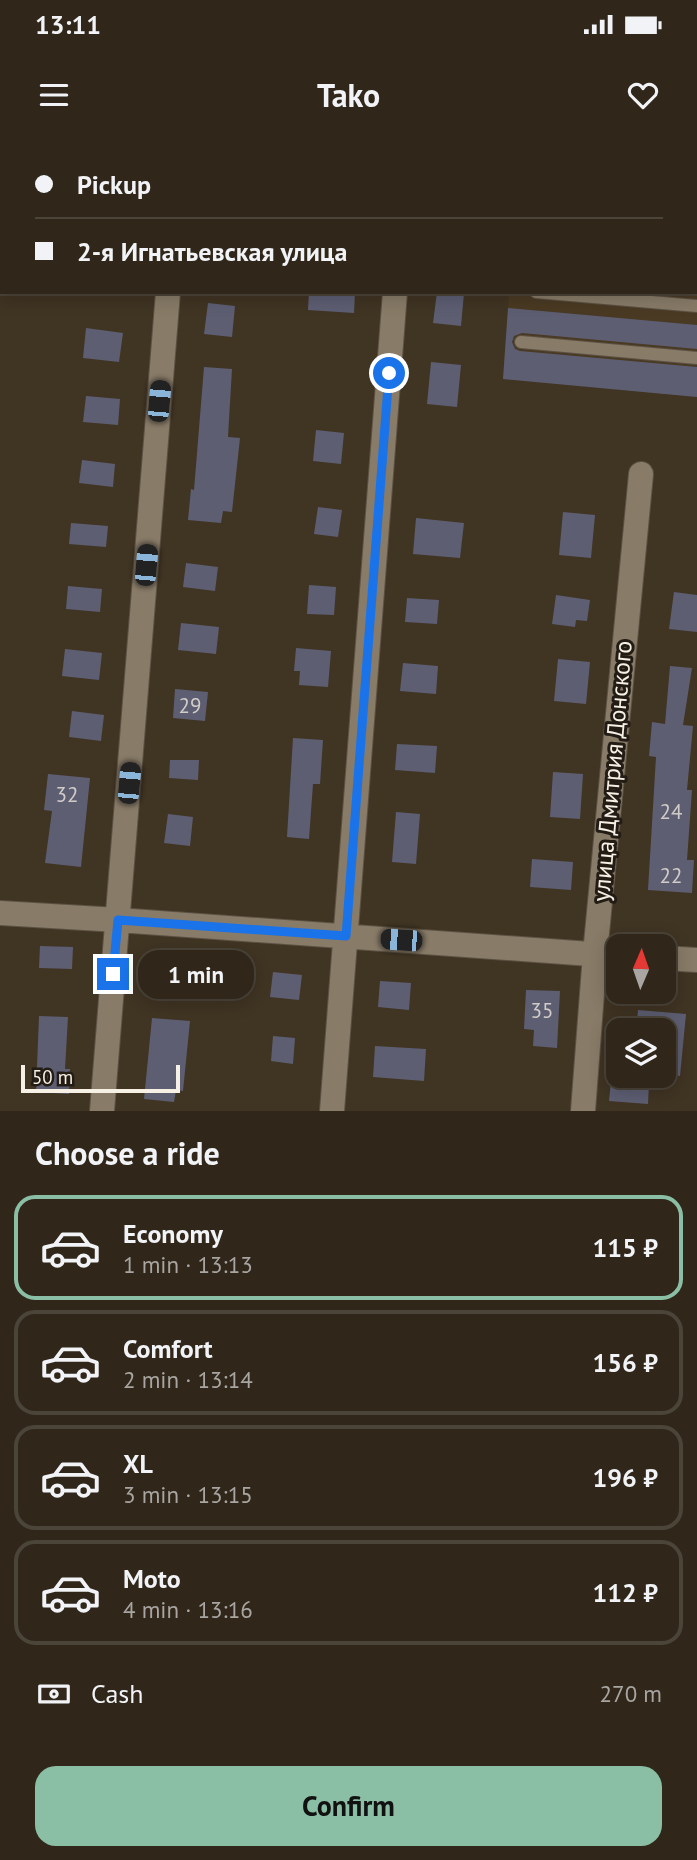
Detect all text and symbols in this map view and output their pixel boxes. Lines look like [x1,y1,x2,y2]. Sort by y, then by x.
text: 13:11 [35,8,101,41]
text: Tako [317,74,380,116]
icon: menu [35,76,73,114]
icon: heart [624,76,662,114]
text: Pickup [77,168,151,201]
text: 2-я Игнатьевская улица [77,235,347,268]
route start [373,357,405,389]
car [147,379,172,423]
car [134,543,159,587]
street label: улица Дмитрия Донского [585,639,639,903]
house number: 29 [179,692,201,719]
car [117,761,142,805]
house number: 32 [56,781,78,808]
house number: 24 [660,798,682,825]
house number: 22 [660,862,682,889]
car [380,928,423,952]
north arrow [606,934,676,1004]
map controls [606,934,676,1088]
callout: 1 min [138,950,253,998]
route end [97,958,129,990]
text: 1 min [168,960,224,989]
house number: 35 [531,997,553,1024]
button: layers [606,1018,676,1088]
scale bar [21,1062,180,1094]
text: 50 m [32,1065,73,1089]
text: Choose a ride [35,1132,220,1174]
icon: car [39,1216,102,1279]
text: Economy [123,1217,223,1250]
text: 115 ₽ [592,1231,658,1264]
text: 1 min · 13:13 [123,1250,253,1279]
icon: car [39,1331,102,1394]
text: Comfort [123,1332,213,1365]
text: 156 ₽ [592,1346,658,1379]
text: 2 min · 13:14 [123,1365,253,1394]
icon: car [39,1446,102,1509]
text: XL [123,1447,153,1480]
text: 196 ₽ [592,1461,658,1494]
text: 3 min · 13:15 [123,1480,253,1509]
icon: car [39,1561,102,1624]
text: Moto [123,1562,181,1595]
text: 112 ₽ [592,1576,658,1609]
text: 4 min · 13:16 [123,1595,253,1624]
icon: cash [35,1675,73,1713]
text: Cash [91,1677,143,1710]
text: 270 m [600,1679,662,1708]
button: Confirm [35,1766,662,1846]

